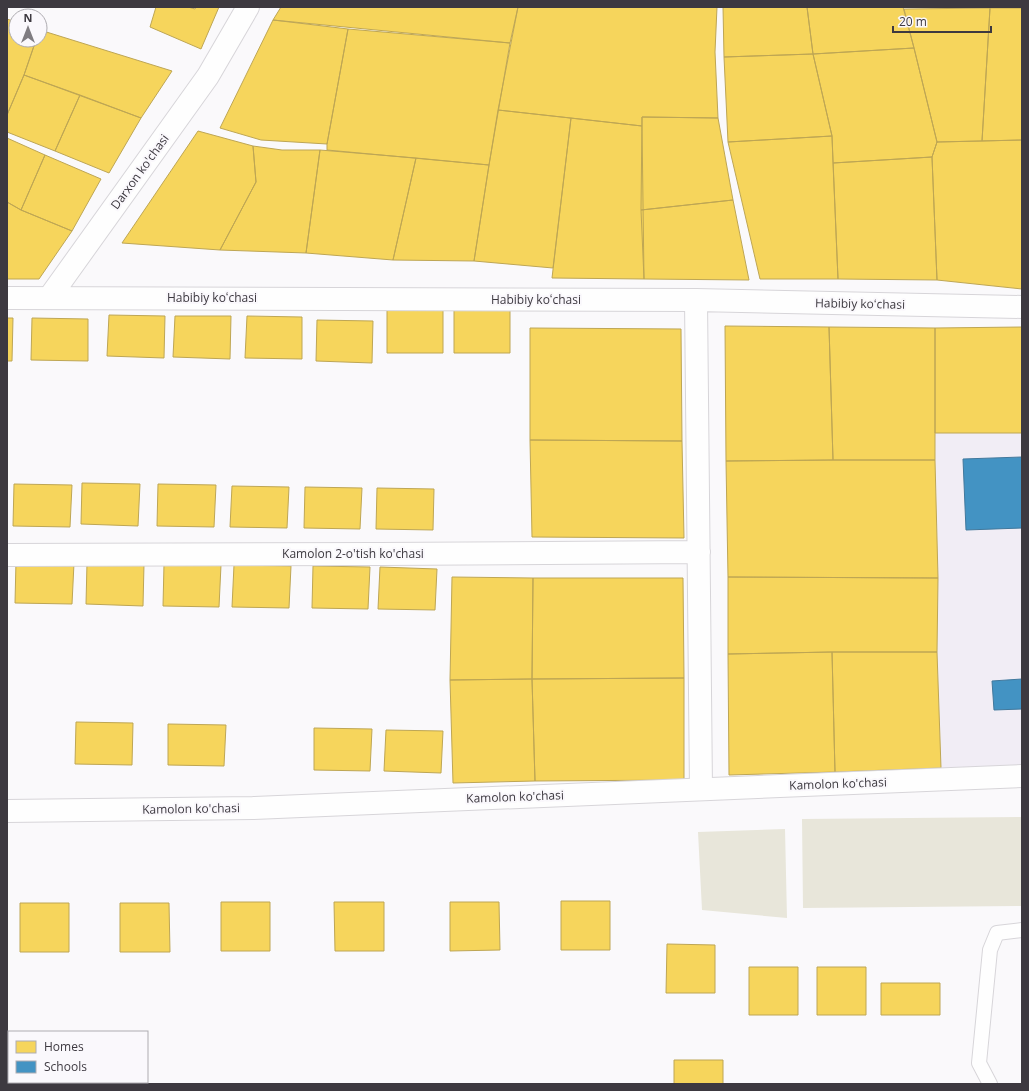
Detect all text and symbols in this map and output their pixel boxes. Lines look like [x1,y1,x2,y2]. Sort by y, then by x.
north arrow [8,8,48,48]
scale bar [893,8,991,34]
text: N [24,10,32,25]
text: 20 m [899,13,927,30]
street label: Darxon ko'chasi [107,131,173,213]
street label: Habibiy koʻchasi [167,289,257,306]
street label: Habibiy koʻchasi [491,291,581,308]
street label: Habibiy koʻchasi [815,294,905,313]
street label: Kamolon 2-o'tish ko'chasi [282,545,424,562]
street label: Kamolon ko'chasi [789,773,887,794]
street label: Kamolon ko'chasi [466,786,564,807]
street label: Kamolon ko'chasi [142,799,240,818]
legend [8,1031,148,1083]
text: Homes [44,1038,84,1055]
text: Schools [44,1058,87,1075]

